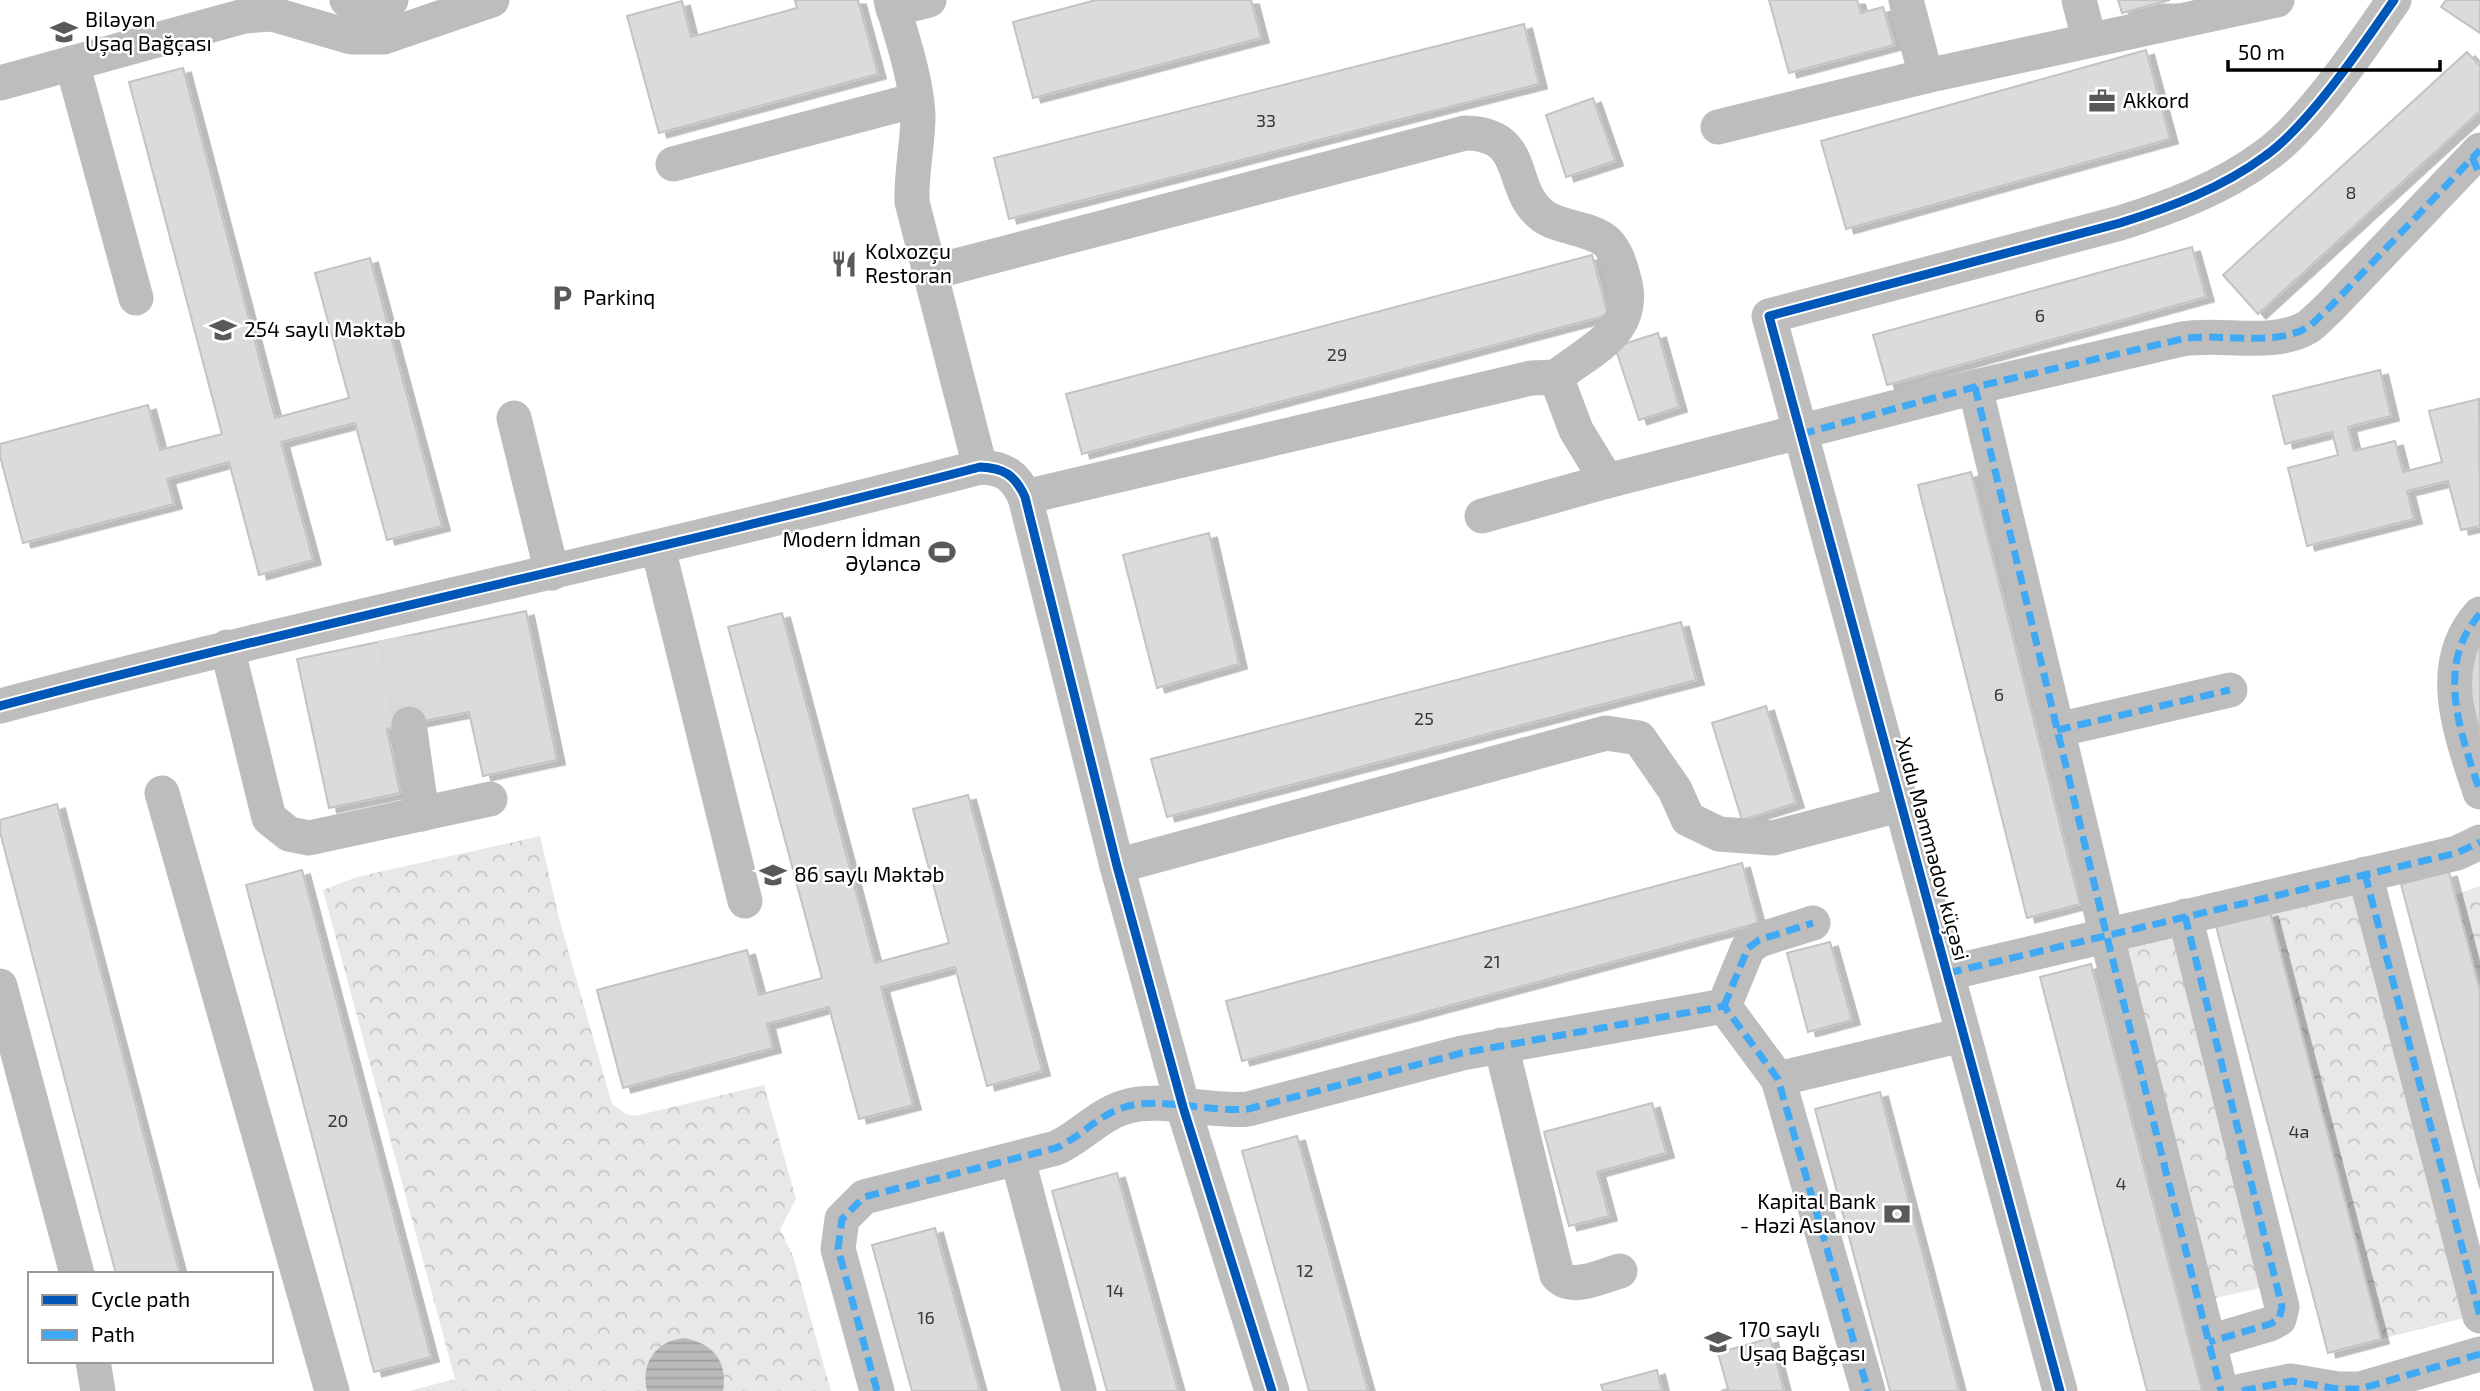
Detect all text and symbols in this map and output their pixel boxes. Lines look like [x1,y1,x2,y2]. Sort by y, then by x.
place label: Biləyən Uşaq Bağçası [85,6,212,57]
school or university icon: Biləyən Uşaq Bağçası [49,17,79,47]
scale bar [2228,28,2440,72]
text: 50 m [2238,39,2285,64]
office icon: Akkord [2087,86,2117,116]
place label: Akkord [2123,87,2189,112]
house number: 33 [1256,109,1276,131]
house number: 8 [2346,181,2356,203]
place label: Kolxozçu Restoran [865,238,952,287]
restaurant icon: Kolxozçu Restoran [829,249,859,279]
parking icon: Parkinq [547,283,577,313]
place label: Parkinq [583,284,655,309]
house number: 6 [2035,304,2045,326]
school or university icon: 254 saylı Məktəb [208,315,238,345]
place label: 254 saylı Məktəb [244,316,406,341]
house number: 29 [1327,343,1347,365]
place label: Modern İdman Əyləncə [782,526,921,575]
sports icon: Modern İdman Əyləncə [927,537,957,567]
house number: 6 [1994,683,2004,705]
house number: 25 [1414,707,1434,729]
street label: Xudu Məmmədov küçəsi [1890,734,1975,964]
school or university icon: 86 saylı Məktəb [758,860,788,890]
place label: 86 saylı Məktəb [794,861,945,886]
house number: 21 [1483,950,1501,972]
house number: 20 [328,1109,348,1131]
house number: 4a [2289,1120,2309,1142]
house number: 4 [2115,1172,2127,1194]
place label: Kapital Bank - Həzi Aslanov [1740,1188,1876,1237]
bank icon: Kapital Bank - Həzi Aslanov [1882,1199,1912,1229]
house number: 12 [1296,1259,1314,1281]
legend [28,1272,273,1363]
house number: 14 [1106,1279,1124,1301]
text: Cycle path [91,1286,190,1311]
house number: 16 [917,1306,935,1328]
place label: 170 saylı Uşaq Bağçası [1739,1316,1866,1367]
text: Path [91,1321,135,1346]
school or university icon: 170 saylı Uşaq Bağçası [1703,1327,1733,1357]

